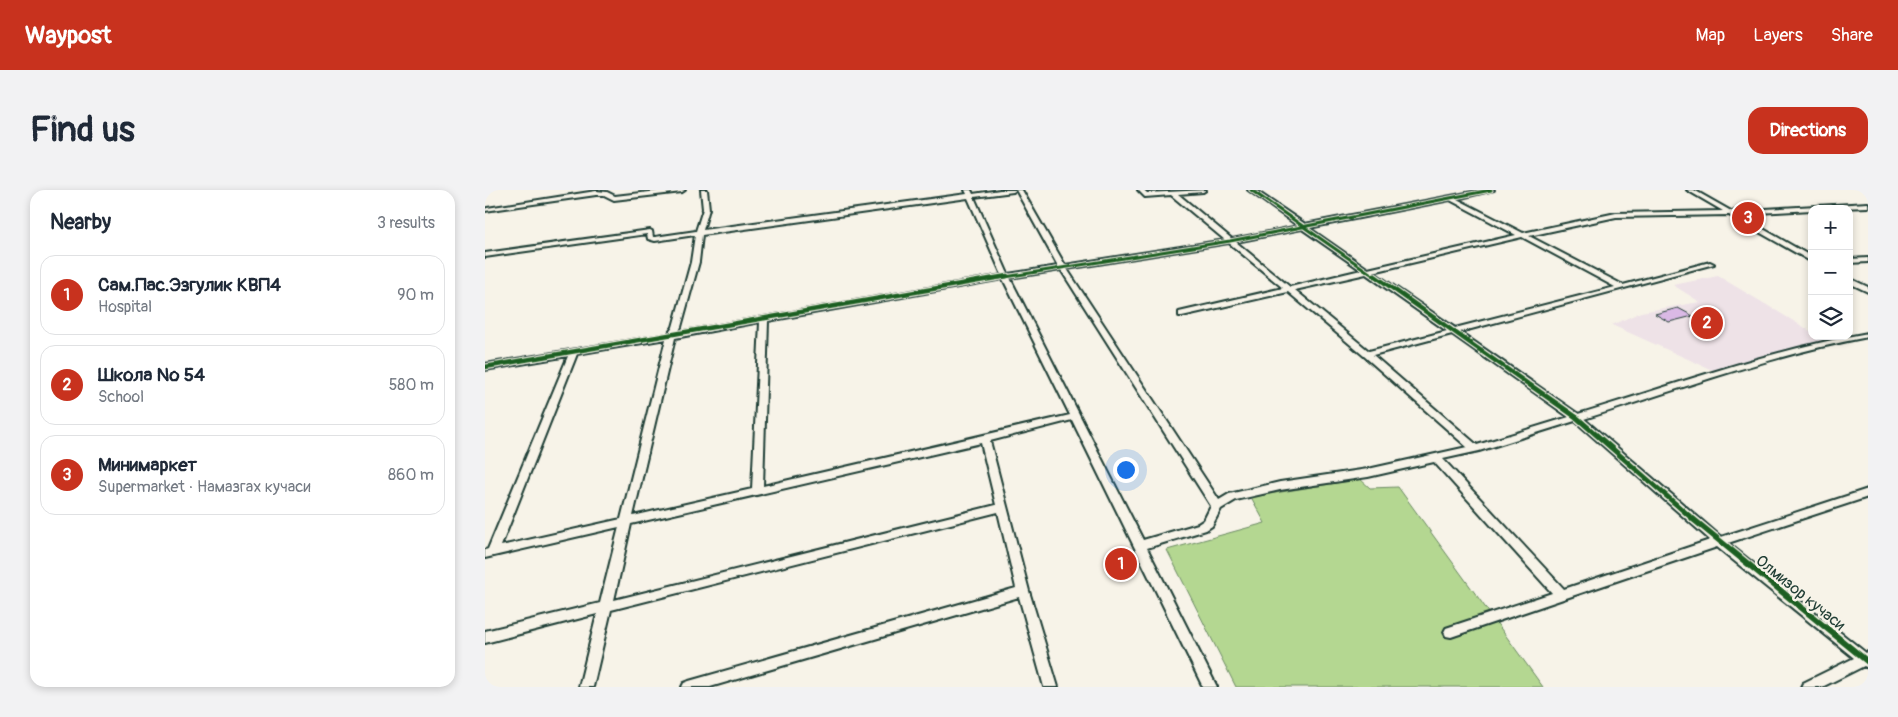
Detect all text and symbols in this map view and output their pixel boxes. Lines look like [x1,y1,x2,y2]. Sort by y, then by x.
text: Waypost [25,21,112,50]
text: Map [1696,24,1725,47]
text: Layers [1753,24,1803,47]
text: Share [1831,24,1873,47]
button: Directions [1748,107,1868,154]
text: Find us [30,108,135,152]
pin: 3 [1732,199,1764,237]
map controls [1808,205,1853,340]
button: + [1808,205,1853,250]
text: Nearby [50,209,111,236]
text: 3 results [377,213,435,233]
button: − [1808,250,1853,295]
text: Сам.Пас.Эзгулик КВП4 [98,273,281,297]
text: 1 [64,285,70,305]
text: 90 m [397,285,434,305]
button: layers [1808,295,1853,340]
text: Hospital [98,297,152,317]
pin: 2 [1691,304,1723,342]
text: Школа № 54 [98,363,205,387]
text: 2 [63,375,71,395]
text: 580 m [389,375,434,395]
text: School [98,387,144,407]
text: Минимаркет [98,453,197,477]
your location [1113,457,1139,483]
text: 3 [63,465,71,485]
text: 860 m [388,465,434,485]
text: Supermarket · Намазгах кучаси [98,477,311,497]
pin: 1 [1105,545,1137,583]
street label: Олмизор кучаси [1752,551,1849,635]

